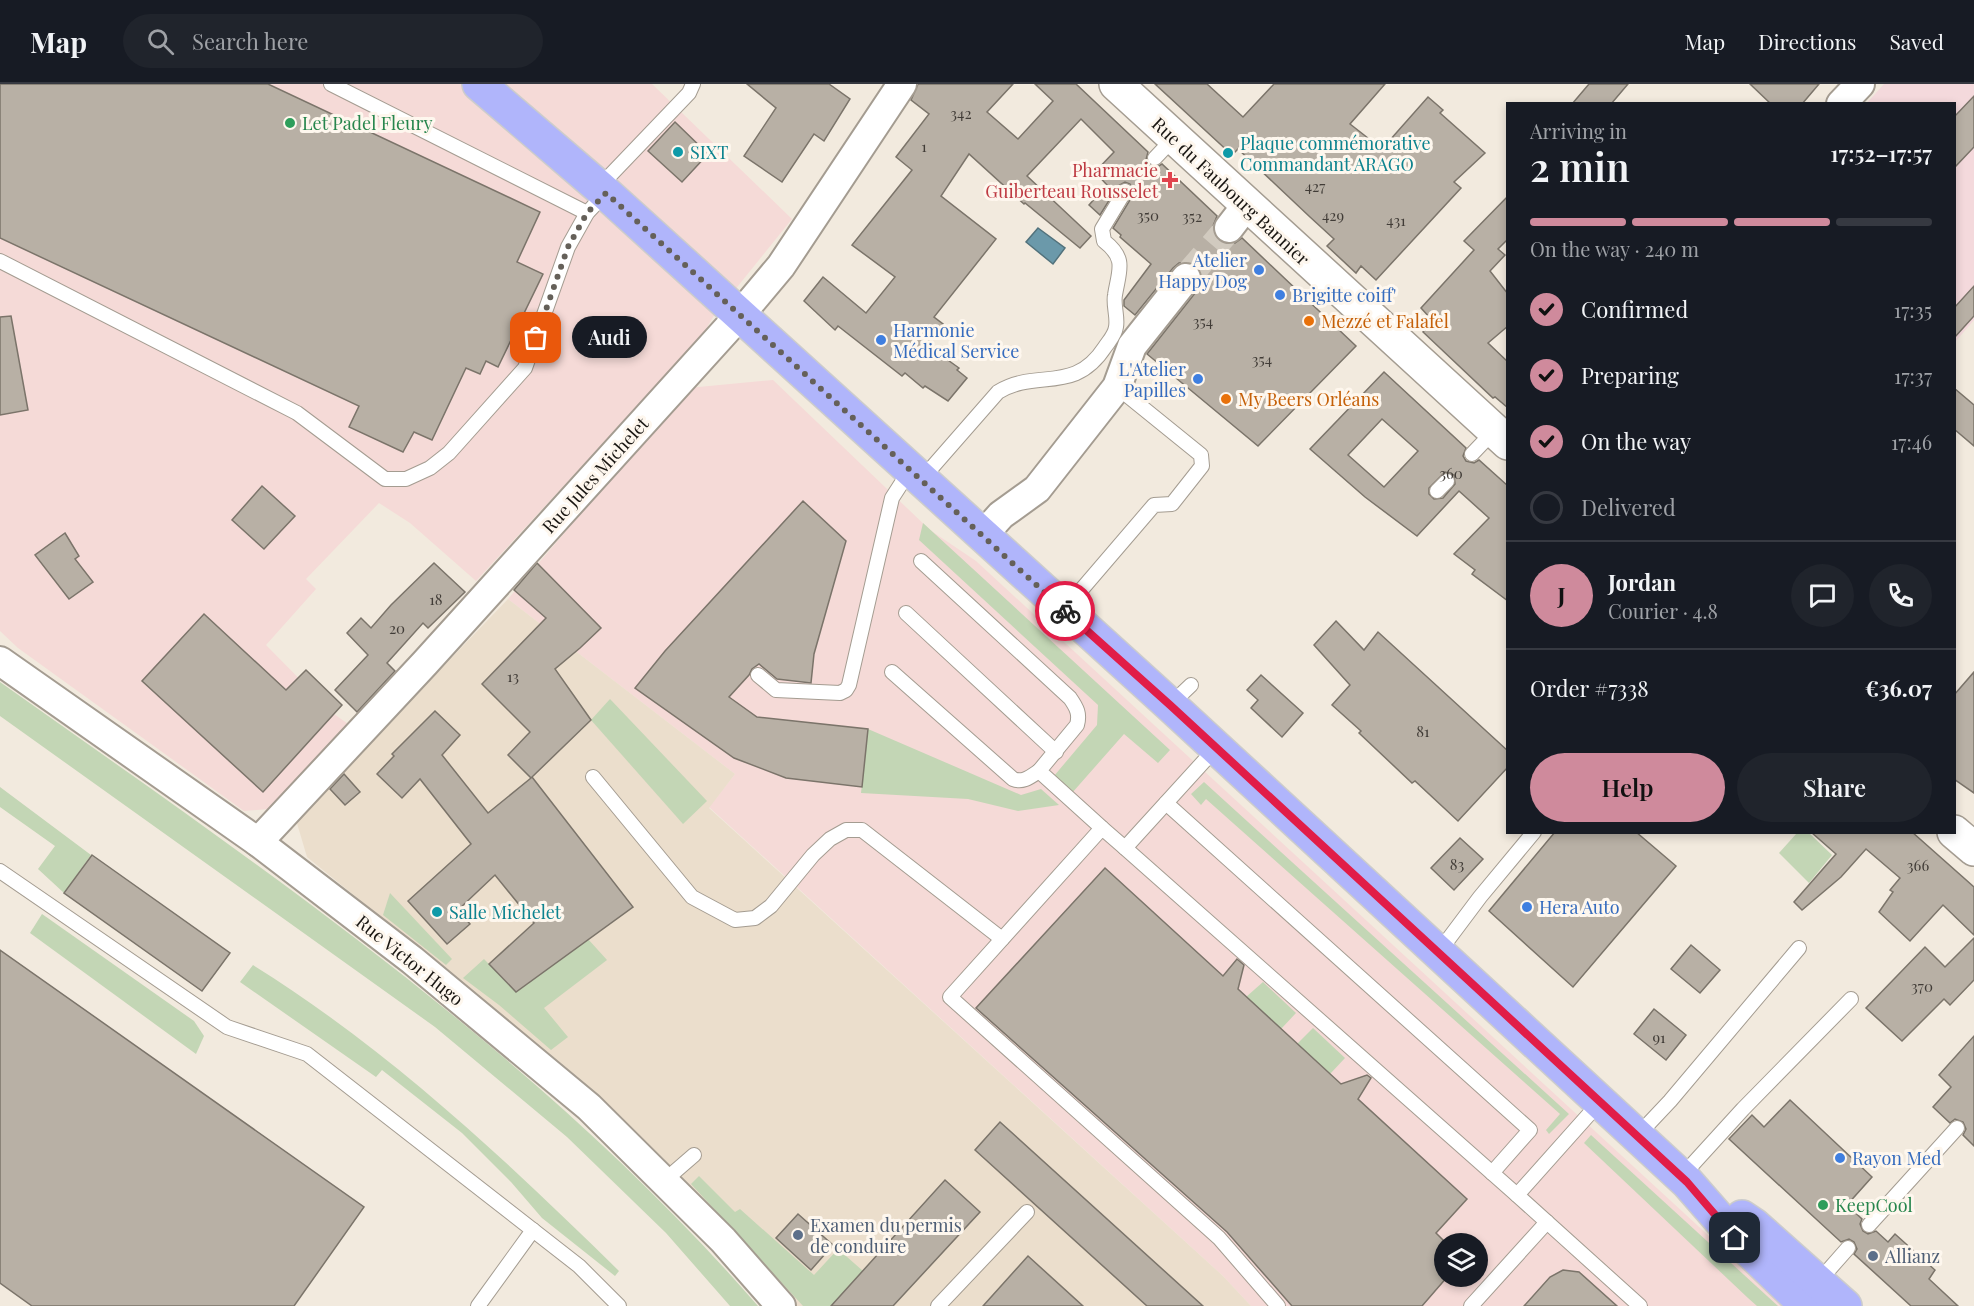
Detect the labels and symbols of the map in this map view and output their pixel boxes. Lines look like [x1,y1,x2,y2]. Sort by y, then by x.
house number: 342 [950,103,972,123]
place label: Let Padel Fleury [302,111,433,135]
street label: Rue du Faubourg Bannier [1147,112,1315,270]
marker: Let Padel Fleury [283,116,297,130]
place label: Plaque commémorative Commandant ARAGO [1240,131,1431,176]
house number: 1 [921,136,927,156]
place label: SIXT [690,140,728,164]
marker: SIXT [671,145,685,159]
marker: Plaque commémorative Commandant ARAGO [1221,146,1235,160]
place label: Pharmacie Guiberteau Rousselet [985,158,1159,203]
marker: Pharmacie Guiberteau Rousselet [1163,173,1177,187]
house number: 427 [1305,176,1325,196]
house number: 350 [1137,205,1159,225]
house number: 429 [1322,205,1344,225]
house number: 352 [1182,206,1202,226]
house number: 431 [1386,210,1406,230]
place label: Atelier Happy Dog [1158,248,1247,293]
marker: Atelier Happy Dog [1252,263,1266,277]
place label: Brigitte coiff' [1292,283,1396,307]
marker: Brigitte coiff' [1273,288,1287,302]
place label: Mezzé et Falafel [1321,309,1449,333]
house number: 354 [1193,311,1213,331]
pin [510,312,561,363]
marker: Mezzé et Falafel [1302,314,1316,328]
callout: Audi [572,317,647,359]
place label: Harmonie Médical Service [893,318,1019,363]
marker: Harmonie Médical Service [874,333,888,347]
house number: 354 [1252,349,1272,369]
place label: L'Atelier Papilles [1119,357,1186,402]
marker: L'Atelier Papilles [1191,372,1205,386]
place label: My Beers Orléans [1238,387,1379,411]
marker: My Beers Orléans [1219,392,1233,406]
street label: Rue Jules Michelet [536,411,654,538]
house number: 360 [1439,463,1463,483]
courier [1035,581,1095,641]
house number: 18 [429,589,443,609]
house number: 20 [389,618,405,638]
house number: 13 [507,666,519,686]
house number: 81 [1416,721,1430,741]
house number: 83 [1450,854,1464,874]
house number: 366 [1907,855,1929,875]
place label: Hera Auto [1539,895,1620,919]
place label: Salle Michelet [449,900,562,924]
marker: Hera Auto [1520,900,1534,914]
marker: Salle Michelet [430,905,444,919]
street label: Rue Victor Hugo [351,909,469,1011]
house number: 370 [1911,976,1933,996]
house number: 91 [1652,1027,1666,1047]
place label: Rayon Med [1852,1146,1942,1170]
marker: Rayon Med [1833,1151,1847,1165]
place label: KeepCool [1835,1193,1913,1217]
marker: KeepCool [1816,1198,1830,1212]
pin [1709,1212,1760,1263]
place label: Examen du permis de conduire [810,1213,962,1258]
marker: Examen du permis de conduire [791,1228,805,1242]
place label: Allianz [1884,1244,1940,1268]
marker: Allianz [1866,1249,1880,1263]

